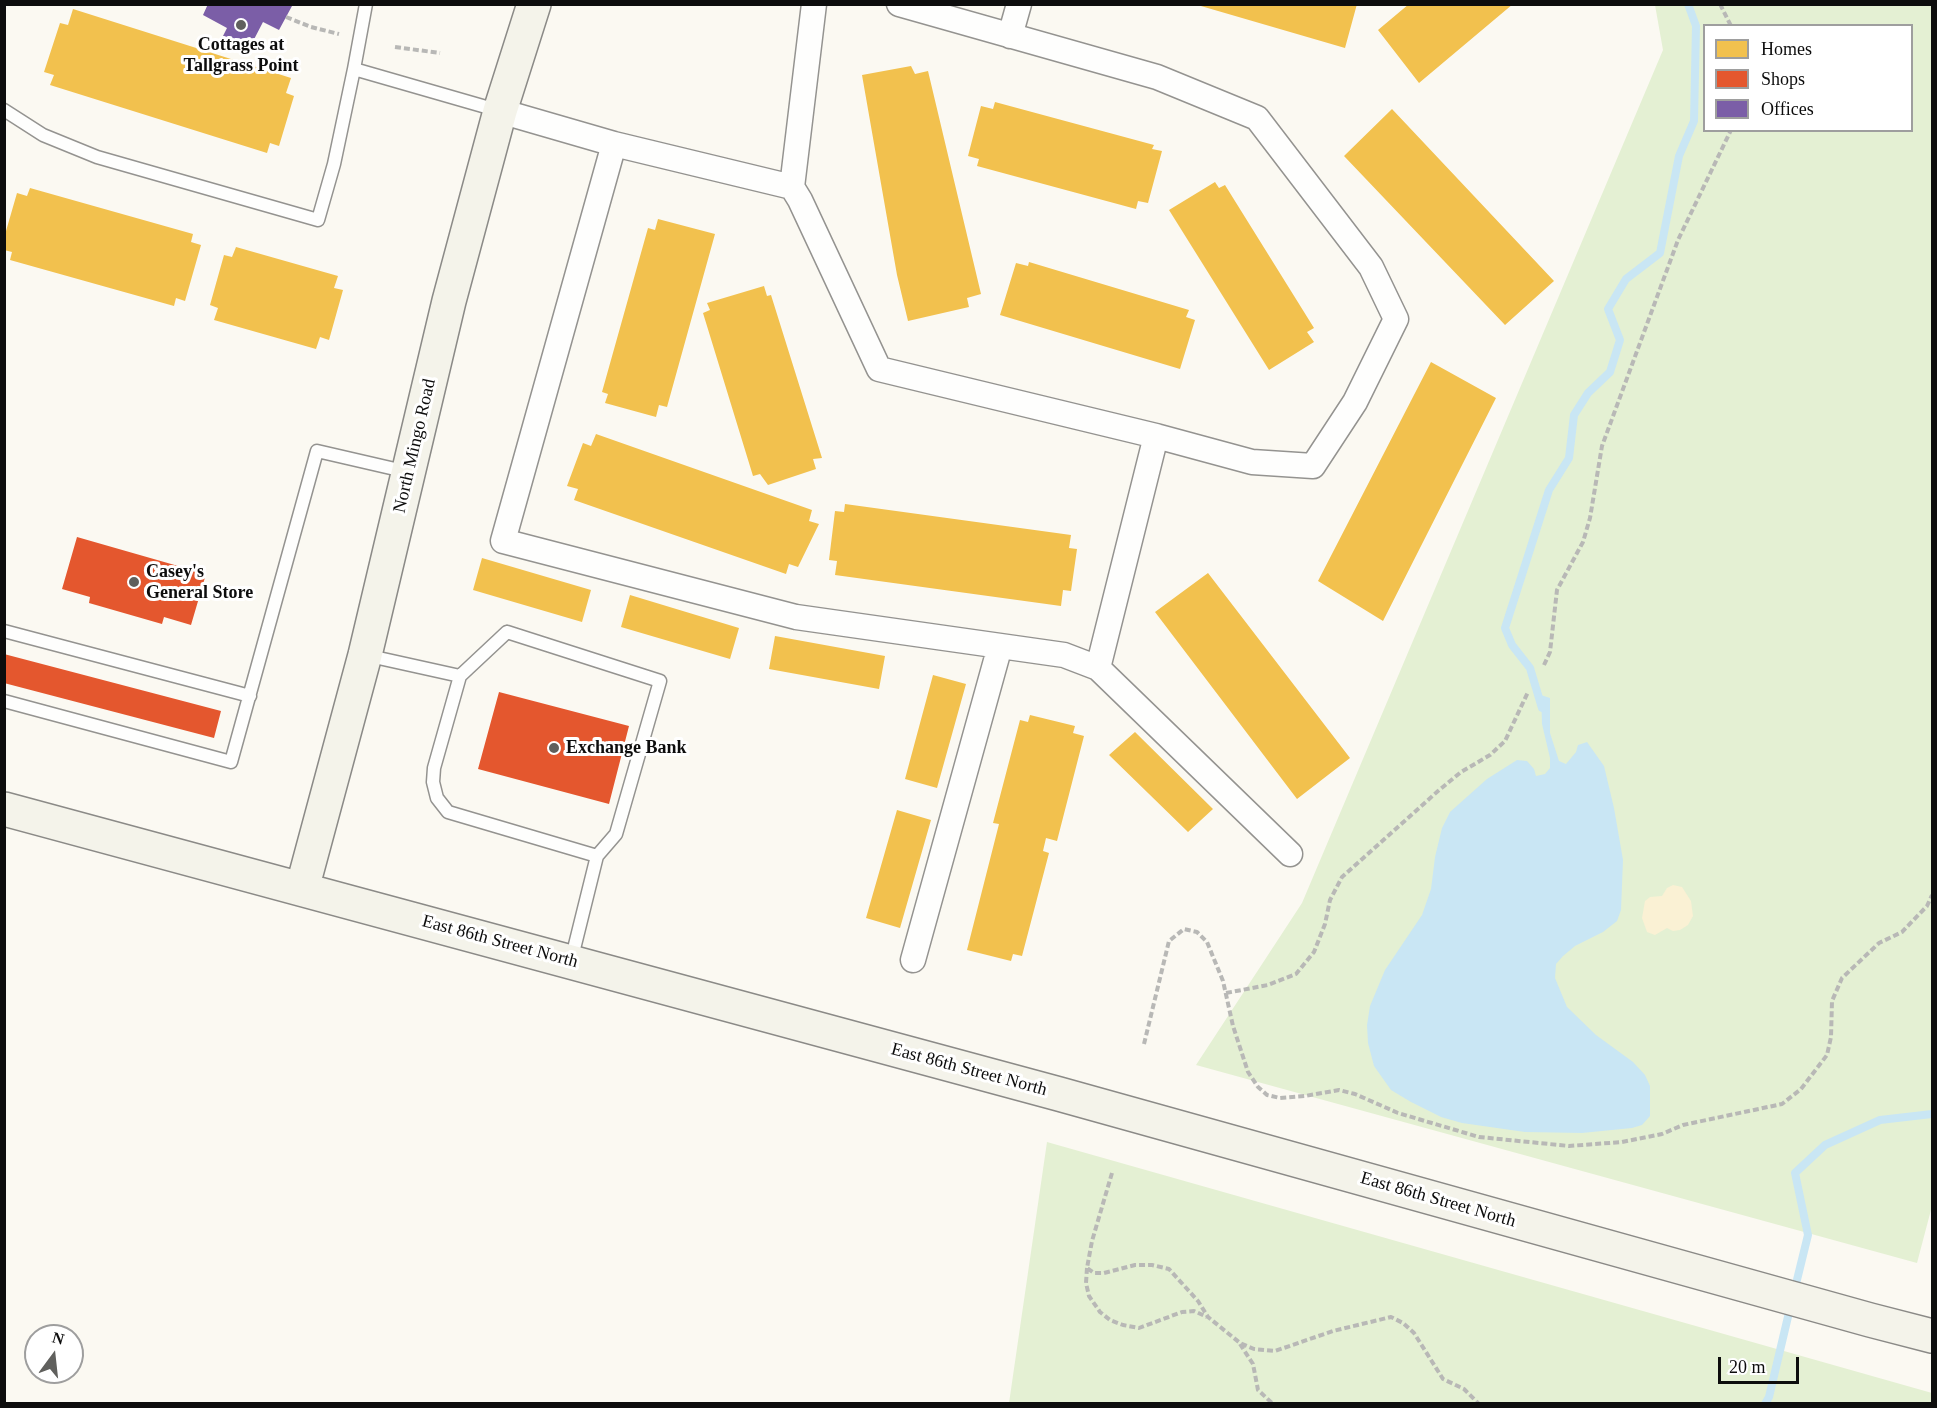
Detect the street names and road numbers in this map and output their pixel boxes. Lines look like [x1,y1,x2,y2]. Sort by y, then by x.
street label: North Mingo Road [389,377,441,515]
street label: East 86th Street North [420,911,580,973]
street label: East 86th Street North [889,1039,1049,1101]
street label: East 86th Street North [1358,1168,1518,1232]

